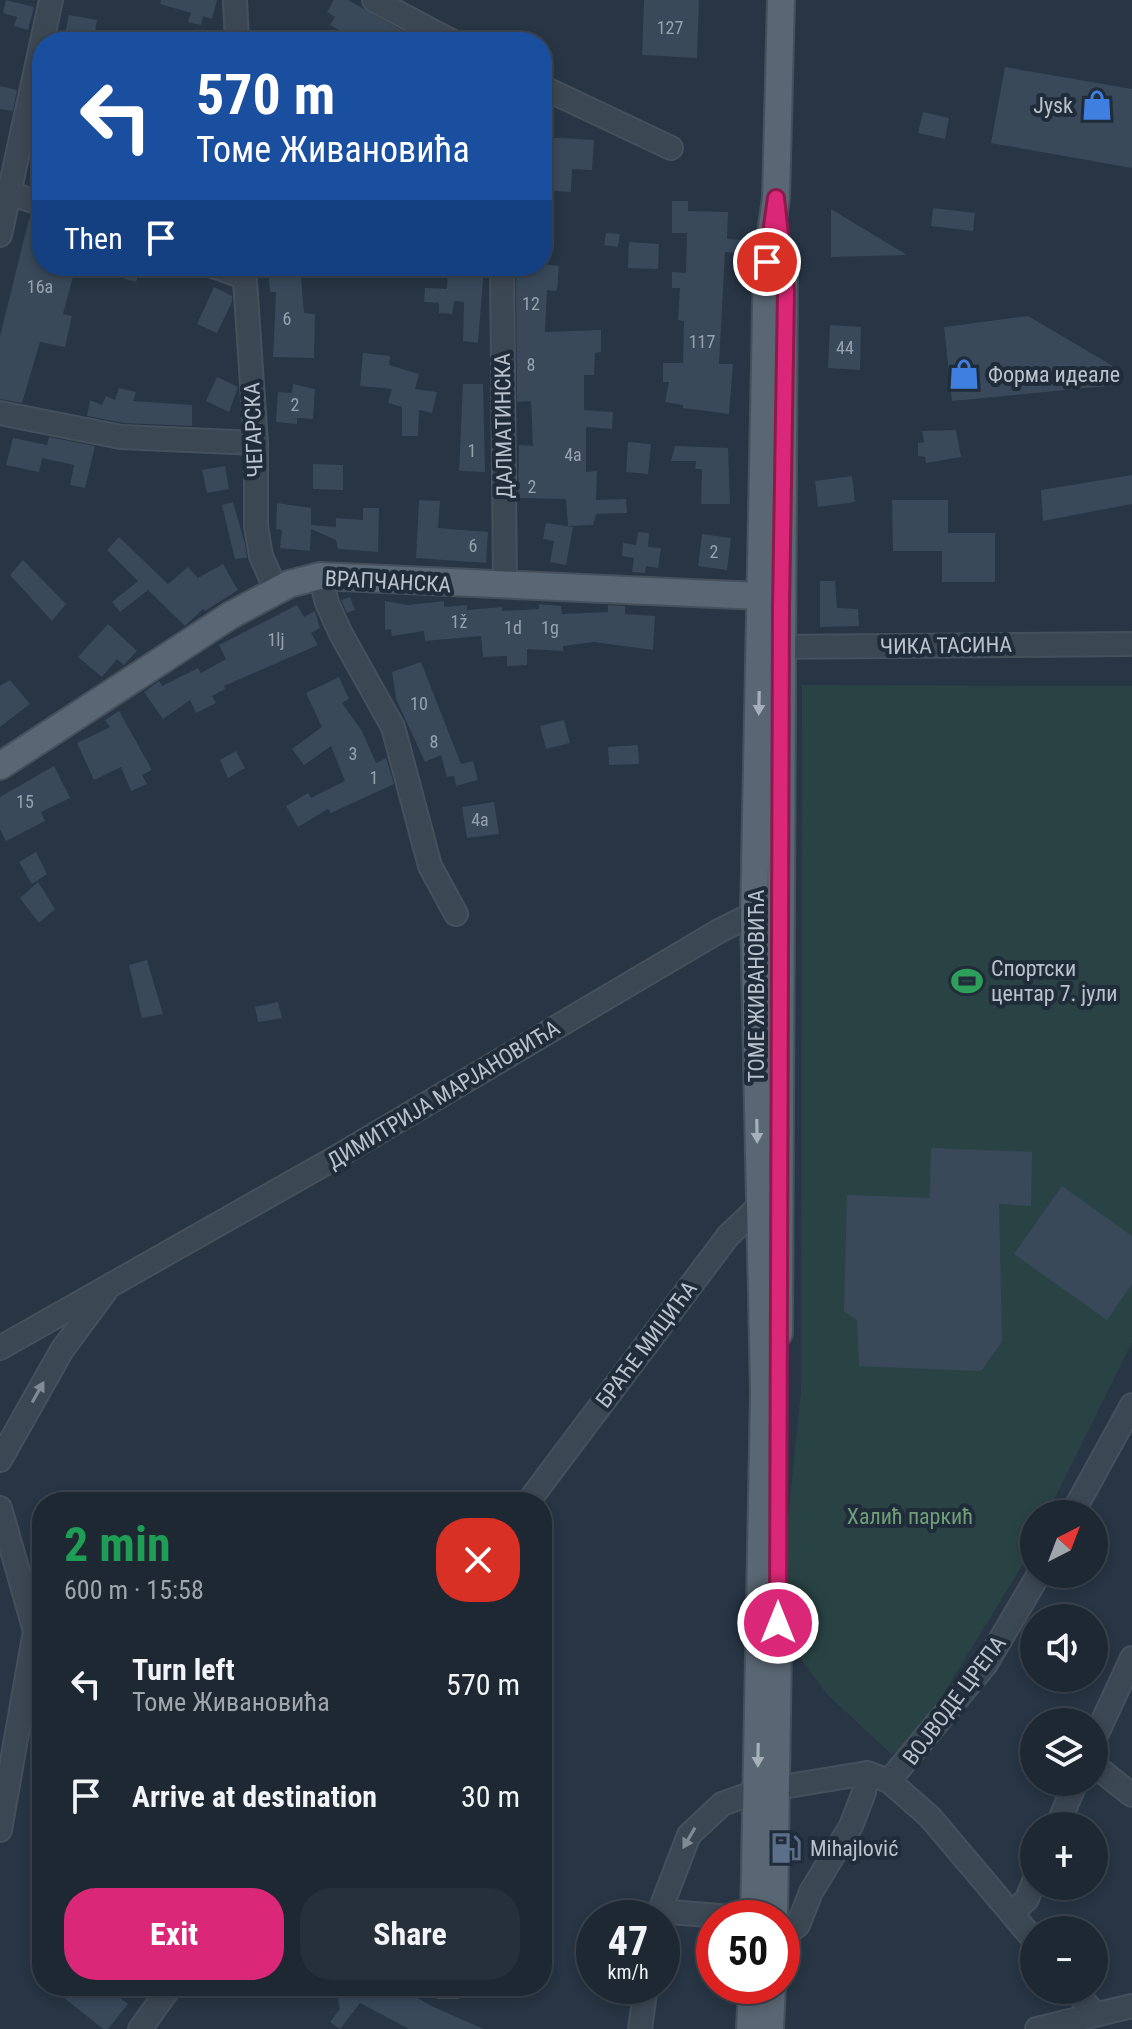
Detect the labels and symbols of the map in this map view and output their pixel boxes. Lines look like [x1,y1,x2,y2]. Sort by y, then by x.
house number: 127 [657,17,683,38]
shop icon: Jysk [1080,88,1114,122]
place label: Jysk [1033,93,1073,118]
pin [733,228,801,296]
house number: 16a [27,276,53,297]
house number: 12 [522,293,540,314]
house number: 6 [283,308,291,329]
house number: 117 [689,331,715,352]
house number: 44 [836,337,854,358]
street label: ДАЛМАТИНСКА [490,353,517,499]
house number: 8 [527,354,535,375]
shop icon: Форма идеале [947,357,981,391]
place label: Форма идеале [988,362,1120,387]
street label: ЧЕГАРСКА [239,382,268,478]
house number: 2 [291,394,300,415]
house number: 1 [468,440,476,461]
house number: 4a [564,444,582,465]
house number: 2 [528,476,537,497]
house number: 6 [469,535,477,556]
house number: 2 [710,541,719,562]
street label: ВРАПЧАНСКА [324,566,452,597]
house number: 1ž [451,611,467,632]
house number: 1d [504,617,522,638]
house number: 1g [541,617,559,638]
house number: 1lj [267,629,285,650]
street label: ЧИКА ТАСИНА [880,632,1013,659]
one-way arrow [753,691,766,716]
house number: 10 [410,693,428,714]
house number: 8 [430,731,438,752]
house number: 3 [349,743,357,764]
house number: 1 [370,767,378,788]
house number: 15 [16,791,34,812]
house number: 4a [471,809,489,830]
street label: ТОМЕ ЖИВАНОВИЋА [744,889,769,1083]
place label: Спортски центар 7. јули [991,956,1117,1006]
sports icon: Спортски центар 7. јули [950,964,984,998]
street label: ДИМИТРИЈА МАРЈАНОВИЋА [323,1015,564,1174]
one-way arrow [750,1119,763,1144]
street label: БРАЋЕ МИЦИЋА [591,1276,702,1412]
one-way arrow [31,1381,45,1403]
north arrow [1020,1500,1108,1588]
park label: Халић паркић [847,1504,973,1529]
position arrow [736,1581,820,1665]
street label: ВОЈВОДЕ ЦРЕПА [898,1631,1011,1770]
one-way arrow [752,1743,764,1768]
one-way arrow [682,1827,696,1849]
fuel station icon: Mihajlović [769,1831,803,1865]
place label: Mihajlović [810,1836,898,1861]
speed limit sign: 50 [696,1900,800,2004]

